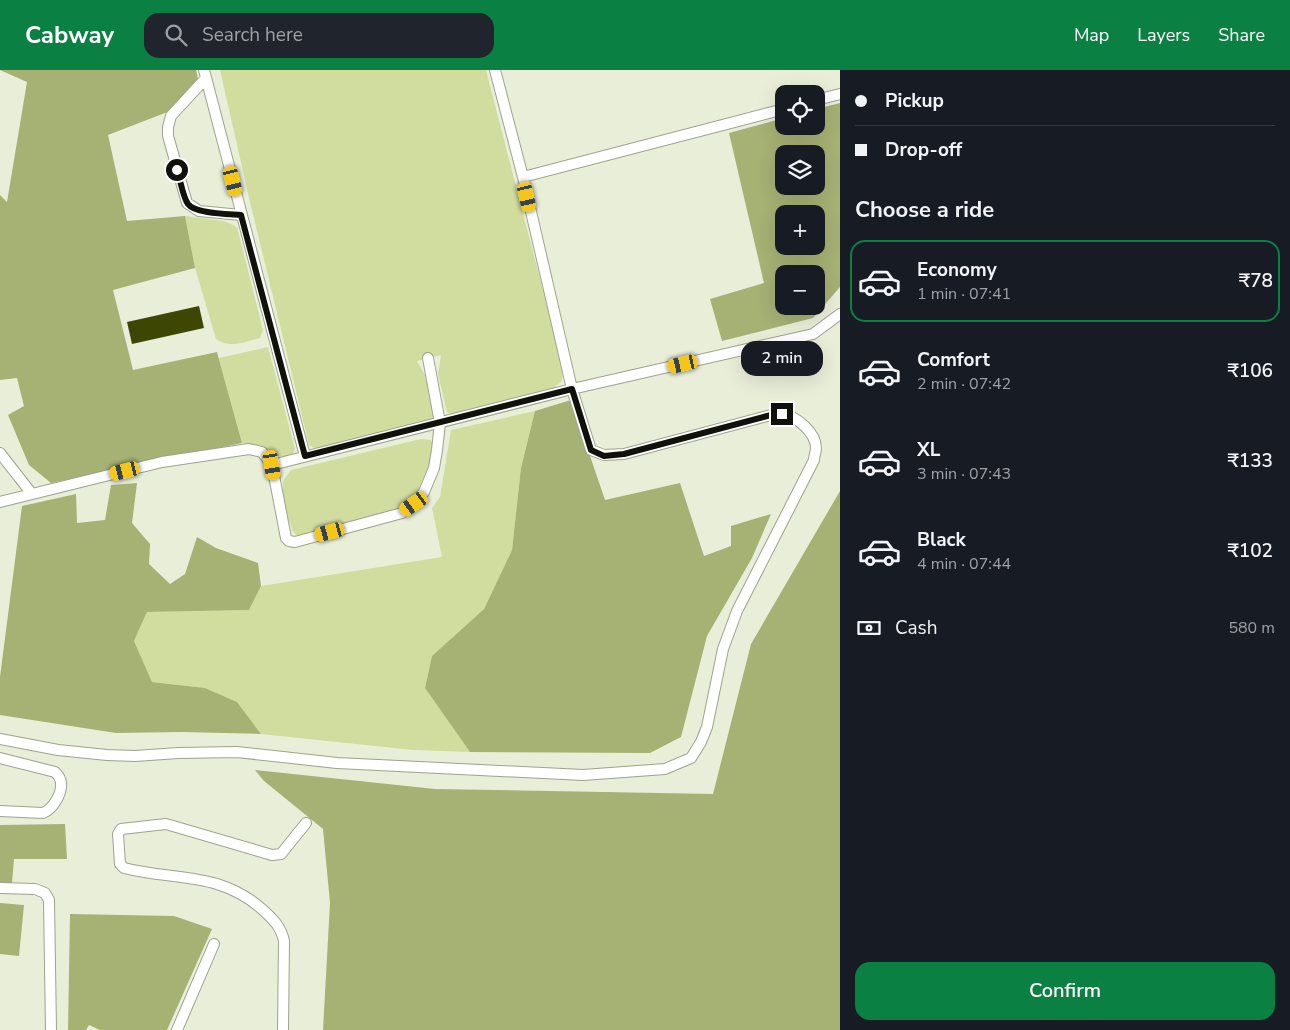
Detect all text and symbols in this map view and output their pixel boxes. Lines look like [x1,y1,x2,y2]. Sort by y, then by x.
search box [144,13,494,58]
text: Cabway [25,19,114,51]
icon: search [162,21,190,49]
text: Search here [202,22,303,48]
text: Map [1074,23,1109,47]
text: Layers [1137,23,1190,47]
text: Share [1218,23,1265,47]
map controls [775,85,825,315]
button: locate [775,85,825,135]
text: Pickup [885,88,944,114]
text: Drop-off [885,137,962,163]
button: layers [775,145,825,195]
route start [166,159,188,181]
car [222,165,243,197]
car [516,181,537,213]
text: Choose a ride [855,195,994,225]
button: + [775,205,825,255]
text: Economy [917,257,997,283]
icon: car [857,259,902,304]
button: − [775,265,825,315]
text: ₹78 [1239,268,1273,294]
text: 1 min · 07:41 [917,283,1011,305]
callout: 2 min [741,342,823,376]
text: 2 min [762,347,802,369]
text: Comfort [917,347,990,373]
icon: car [857,349,902,394]
car [666,353,699,375]
text: ₹106 [1227,358,1273,384]
text: 2 min · 07:42 [917,373,1011,395]
route end [771,403,793,425]
text: XL [917,437,940,463]
icon: car [857,439,902,484]
text: ₹133 [1227,448,1273,474]
car [262,449,281,481]
car [108,460,141,482]
text: 3 min · 07:43 [917,463,1011,485]
car [397,489,430,519]
car [313,521,346,543]
text: Black [917,527,966,553]
icon: car [857,529,902,574]
text: ₹102 [1227,538,1273,564]
text: 4 min · 07:44 [917,553,1011,575]
icon: cash [855,614,883,642]
text: Cash [895,615,937,641]
text: 580 m [1228,617,1275,639]
button: Confirm [855,962,1275,1020]

